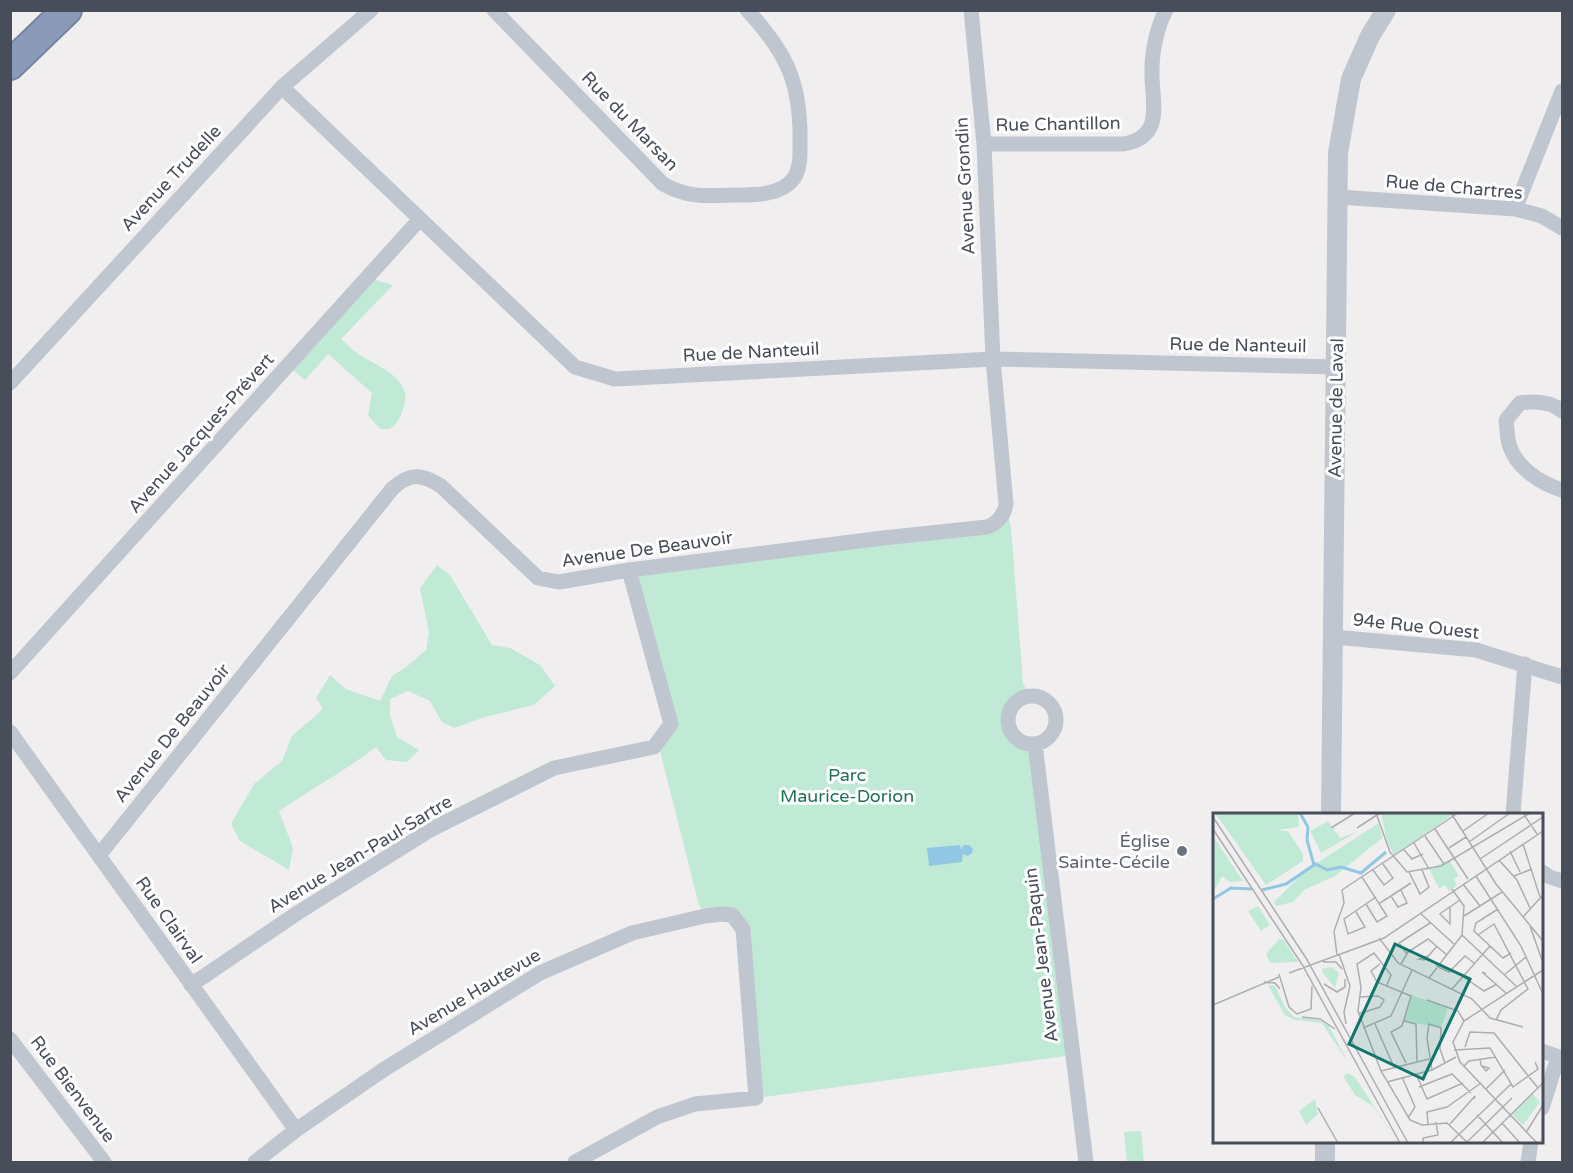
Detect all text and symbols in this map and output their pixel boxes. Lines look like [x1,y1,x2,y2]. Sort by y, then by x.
street label: Rue du Marsan [577,67,683,175]
street label: Rue Chantillon [995,112,1121,136]
street label: Avenue Grondin [950,116,980,256]
street label: Avenue Trudelle [116,120,226,236]
street label: Rue de Chartres [1384,170,1524,204]
street label: Rue de Nanteuil [1169,333,1307,357]
street label: Rue de Nanteuil [682,337,820,367]
street label: Avenue de Laval [1324,338,1348,478]
street label: Avenue Jacques-Prévert [123,348,279,518]
street label: Avenue De Beauvoir [560,526,734,572]
street label: 94e Rue Ouest [1352,608,1481,644]
street label: Avenue De Beauvoir [109,659,235,807]
park label: Parc Maurice-Dorion [780,764,914,807]
street label: Avenue Jean-Paul-Sartre [264,790,456,918]
inset map [1213,813,1543,1143]
place label: Église Sainte-Cécile [1058,830,1170,873]
marker: Église Sainte-Cécile [1175,844,1189,858]
street label: Avenue Jean-Paquin [1019,867,1063,1043]
street label: Rue Clairval [131,872,207,968]
street label: Avenue Hautevue [404,944,544,1040]
street label: Rue Bienvenue [26,1031,120,1147]

